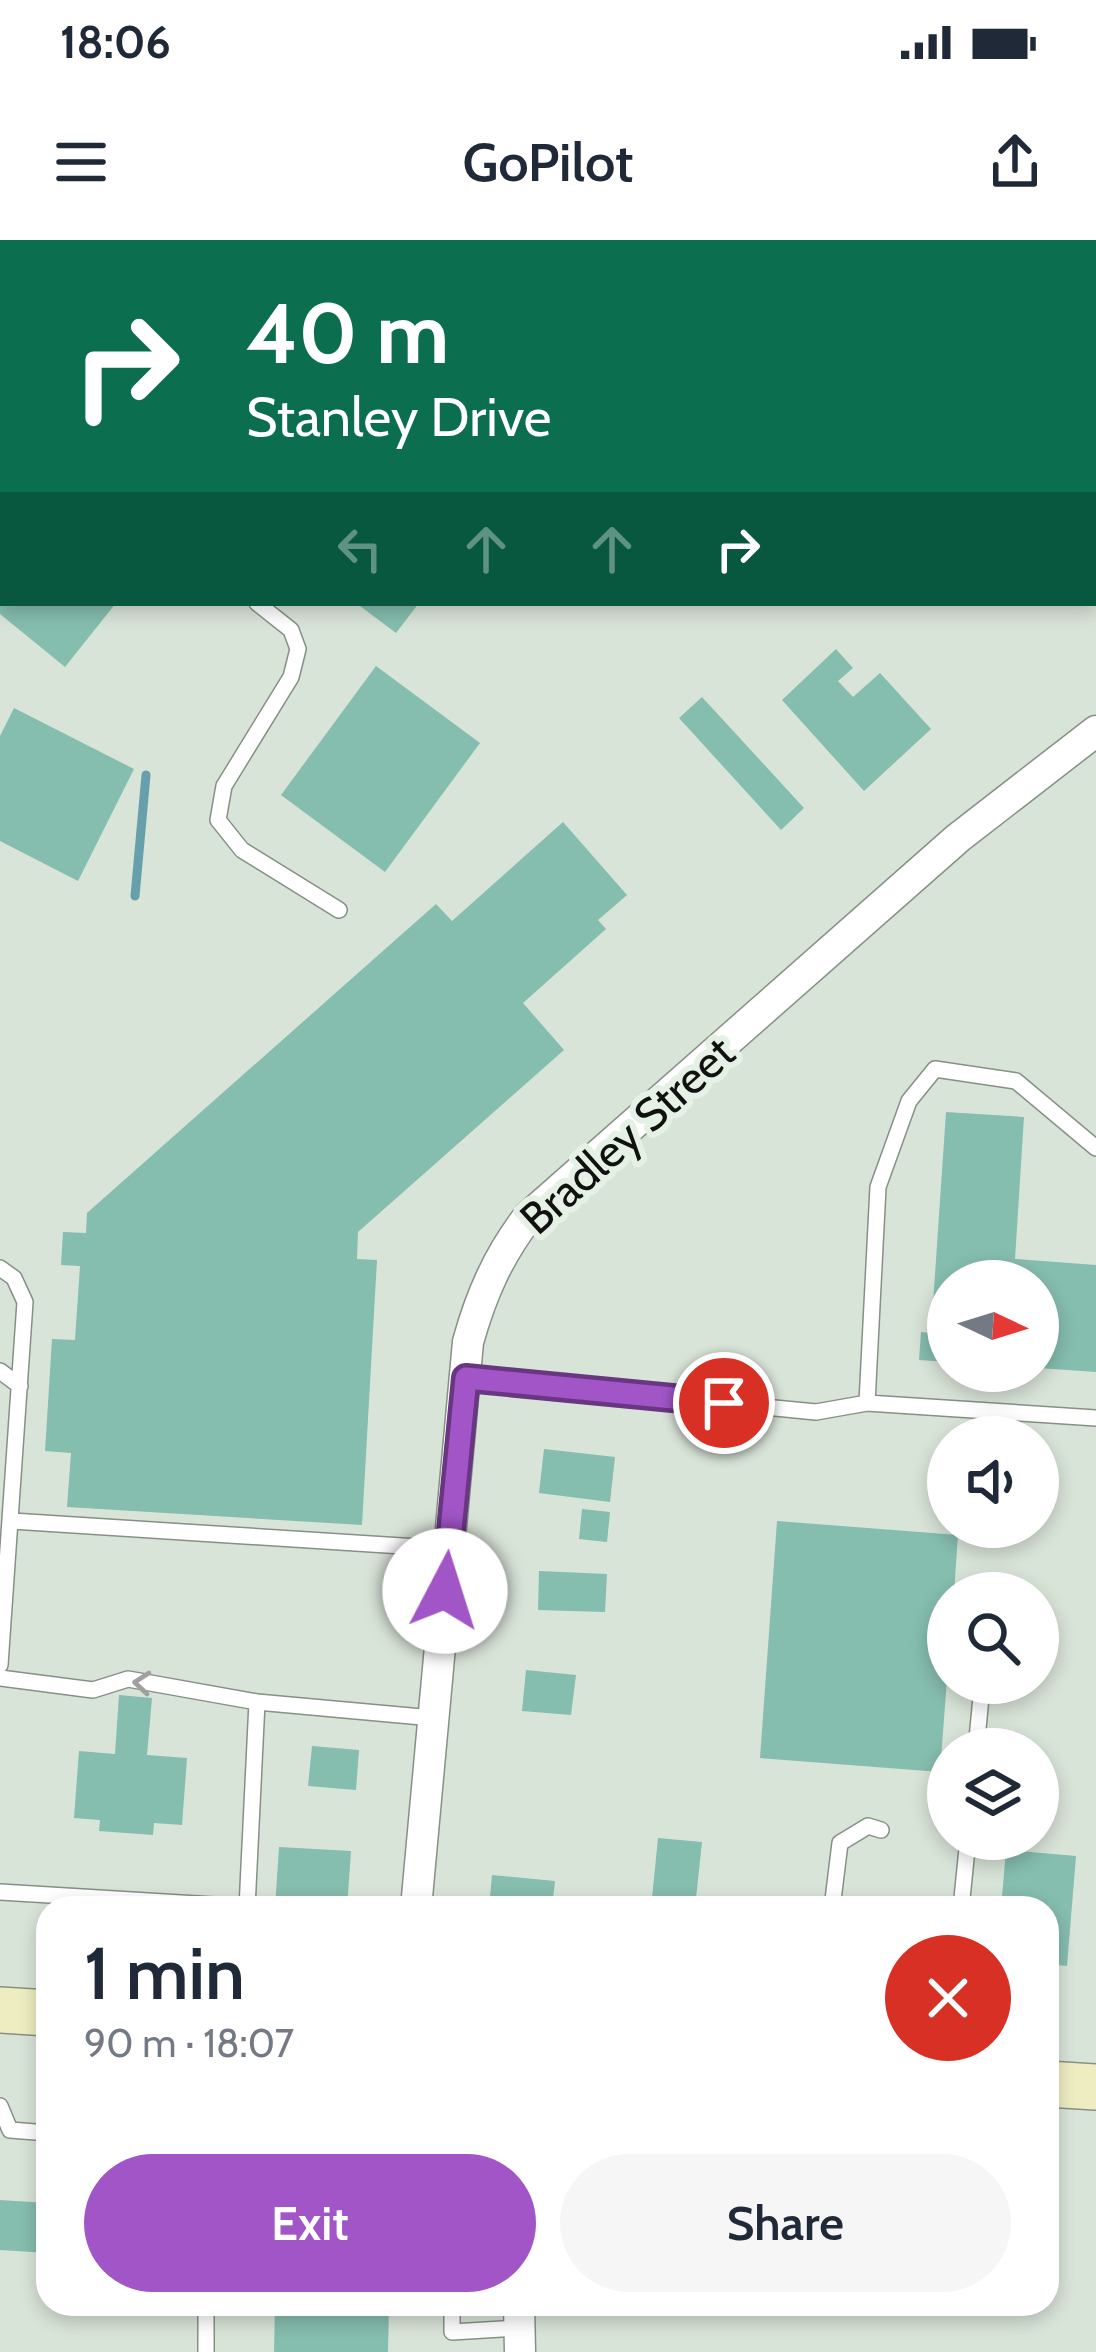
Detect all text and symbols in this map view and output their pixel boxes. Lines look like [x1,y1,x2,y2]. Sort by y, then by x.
text: 18:06 [60,15,171,69]
icon: menu [48,129,114,195]
text: GoPilot [463,129,633,195]
icon: share [982,129,1048,195]
text: 40 m [246,282,449,384]
icon: right [48,288,204,444]
text: Stanley Drive [246,384,551,450]
icon: left [327,516,393,582]
icon: ahead [453,516,519,582]
icon: ahead [579,516,645,582]
icon: right [705,516,771,582]
street label: Bradley Street [509,1025,745,1245]
north arrow [927,1260,1059,1392]
map controls [927,1260,1059,1860]
pin [673,1352,775,1454]
icon: arrive [691,1370,757,1436]
button: sound [927,1416,1059,1548]
position arrow [382,1528,508,1654]
button: search [927,1572,1059,1704]
one-way arrow [132,1671,151,1696]
button: layers [927,1728,1059,1860]
text: 1 min [84,1930,245,2017]
button: close [885,1935,1011,2061]
text: 90 m · 18:07 [84,2019,294,2067]
button: Exit [84,2154,536,2292]
button: Share [560,2154,1011,2292]

